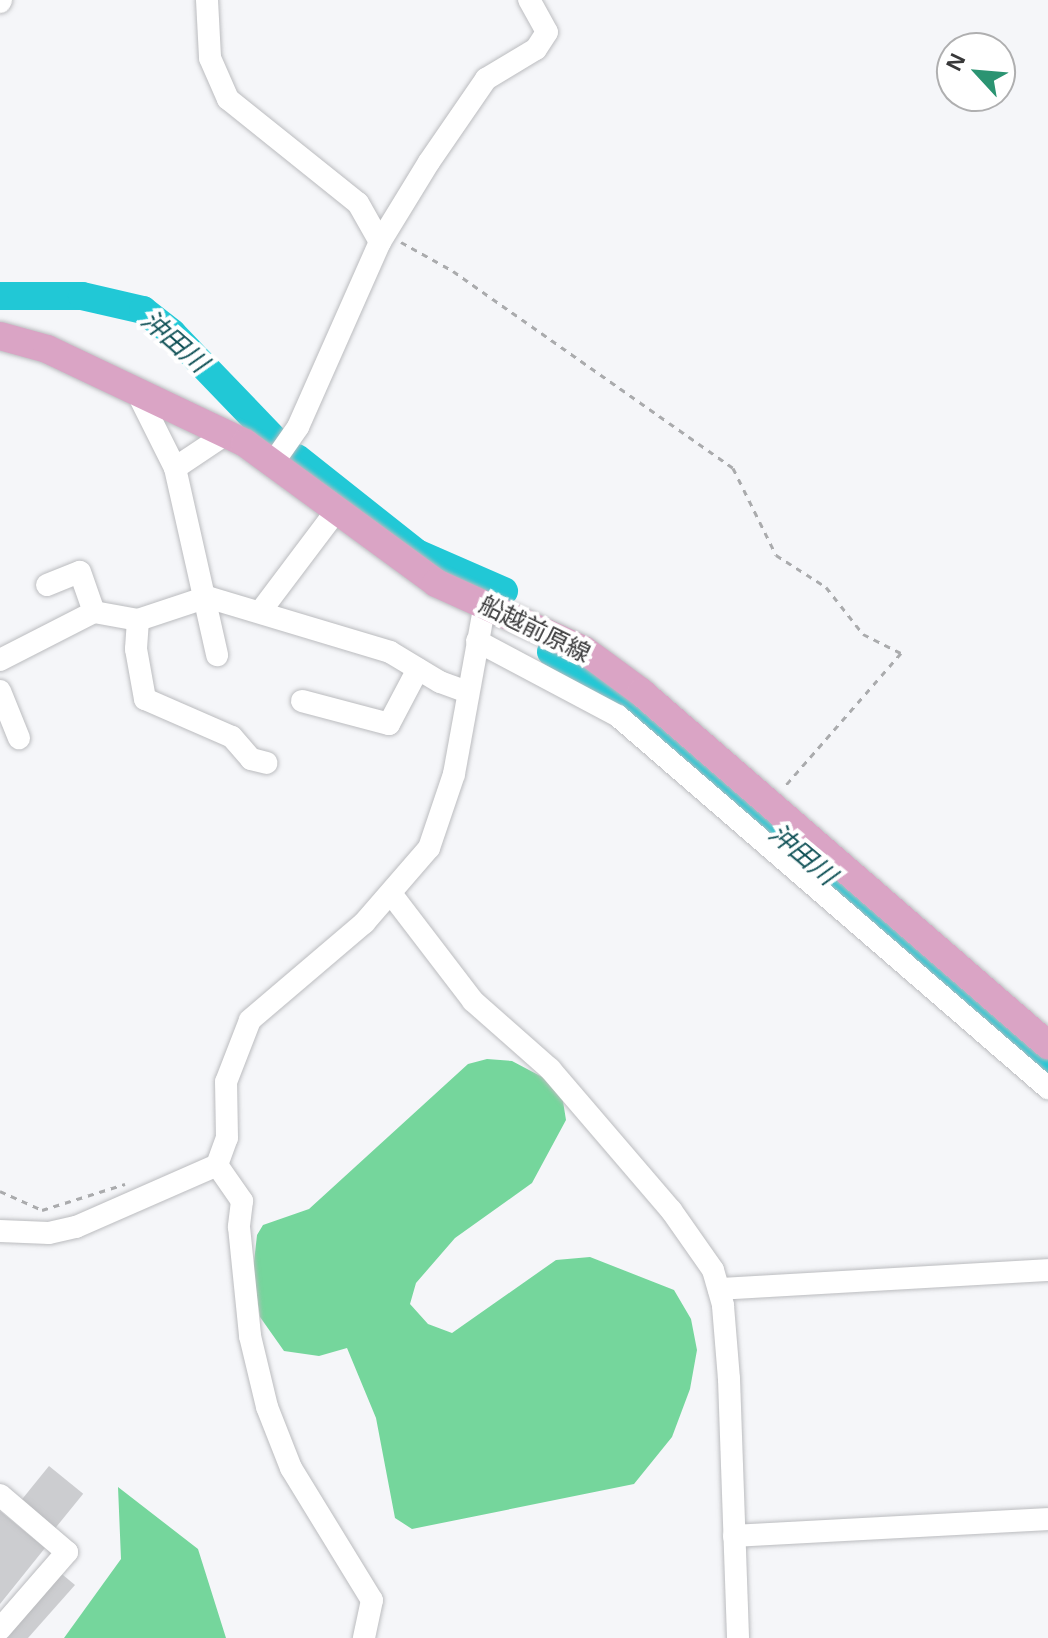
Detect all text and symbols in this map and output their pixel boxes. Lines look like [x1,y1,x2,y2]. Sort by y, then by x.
north arrow [936,32,1016,112]
text: N [941,50,970,75]
water label: 沖田川 [134,305,214,379]
street label: 船越前原線 [475,590,595,668]
water label: 沖田川 [762,818,842,892]

